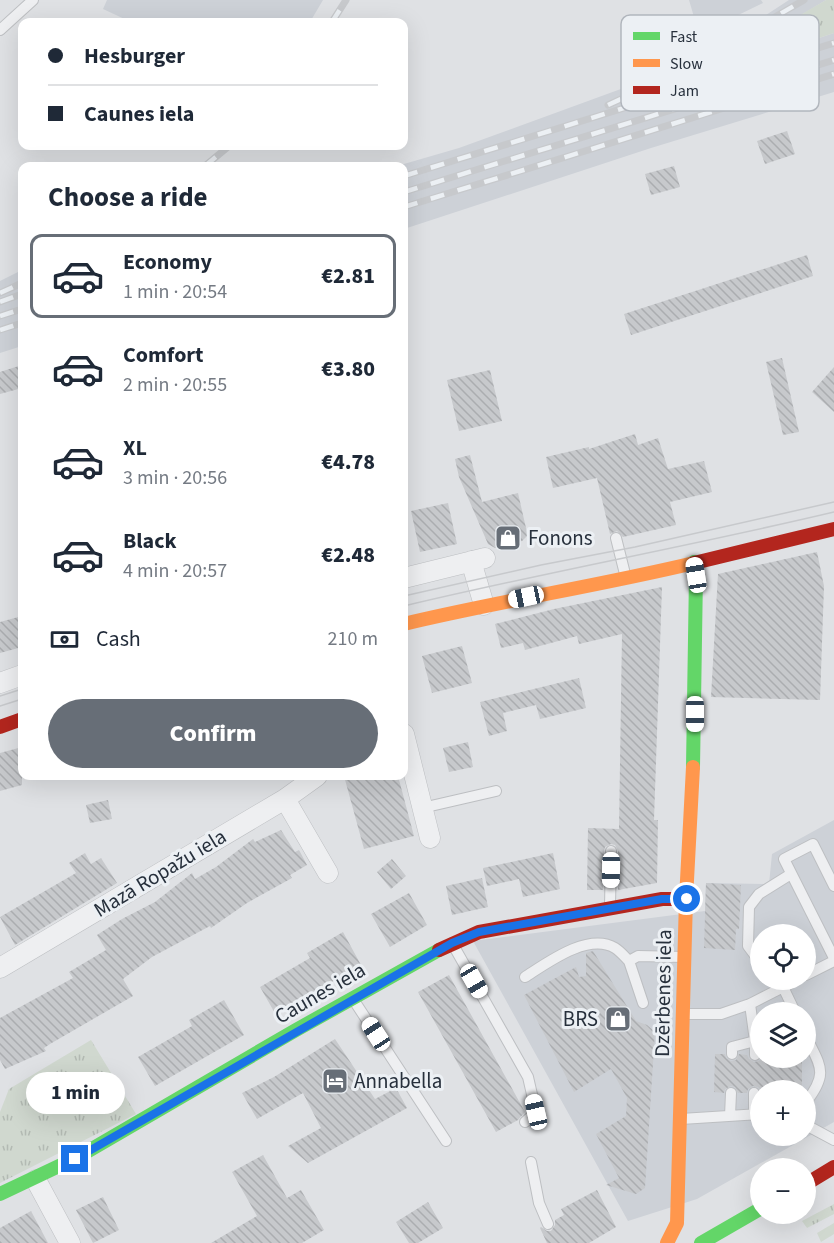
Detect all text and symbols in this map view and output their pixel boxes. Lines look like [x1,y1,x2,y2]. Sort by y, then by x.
legend [621,15,819,111]
text: Fast [670,26,698,48]
text: Hesburger [84,40,185,72]
text: Slow [670,53,703,75]
text: Jam [670,80,699,102]
text: Caunes iela [84,98,194,130]
text: Choose a ride [48,178,208,217]
text: Economy [123,246,212,278]
icon: car [51,249,105,303]
text: €2.81 [321,260,375,292]
text: 1 min · 20:54 [123,278,227,306]
text: Comfort [123,339,204,371]
icon: car [51,342,105,396]
text: €3.80 [321,353,375,385]
text: 2 min · 20:55 [123,371,227,399]
text: XL [123,432,147,464]
icon: car [51,435,105,489]
text: €4.78 [321,446,375,478]
text: 3 min · 20:56 [123,464,227,492]
shop icon: Fonons [493,523,523,553]
place label: Fonons [528,523,593,553]
text: Black [123,525,177,557]
icon: car [51,528,105,582]
text: €2.48 [321,539,375,571]
car [684,556,708,594]
text: 4 min · 20:57 [123,557,227,585]
car [507,584,545,610]
icon: cash [48,623,81,656]
text: Cash [96,623,141,655]
text: 210 m [328,625,378,653]
car [686,696,704,732]
button: Confirm [48,699,378,768]
street label: Mazā Ropažu iela [88,822,232,924]
car [602,852,620,888]
route start [673,885,700,912]
map controls [750,924,816,1224]
button: locate [750,924,816,990]
street label: Dzērbenes iela [647,929,679,1057]
street label: Caunes iela [269,955,371,1031]
car [457,961,491,1001]
button: layers [750,1002,816,1068]
place label: BRS [563,1004,598,1034]
shop icon: BRS [603,1004,633,1034]
car [359,1014,393,1054]
hotel icon: Annabella [320,1066,350,1096]
place label: Annabella [354,1066,442,1096]
callout: 1 min [26,1072,124,1114]
text: 1 min [51,1079,100,1107]
button: + [750,1080,816,1146]
car [523,1092,549,1132]
route end [61,1145,88,1172]
button: − [750,1158,816,1224]

